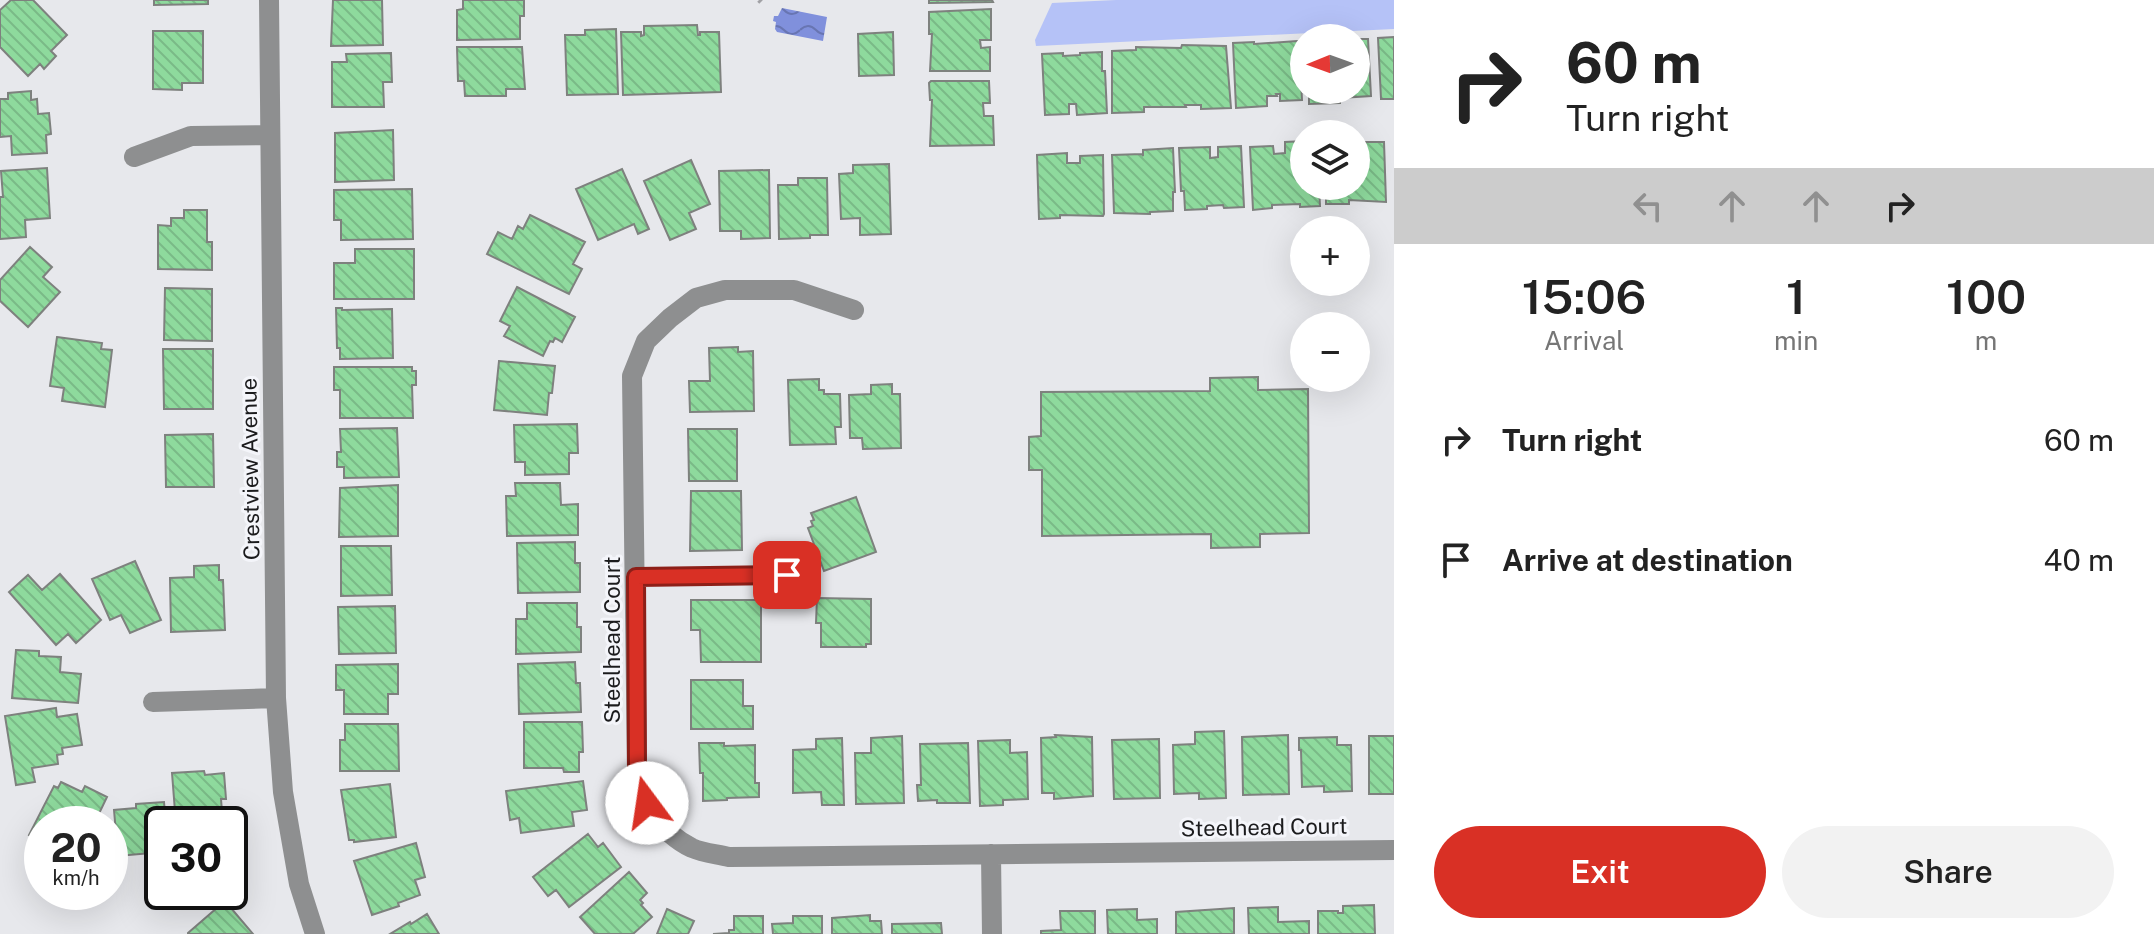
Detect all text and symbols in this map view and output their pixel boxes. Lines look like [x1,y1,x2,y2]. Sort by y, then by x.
north arrow [1290,24,1370,104]
map controls [1290,24,1370,392]
text: 60 m [1566,30,1702,96]
icon: right [1434,32,1538,136]
text: Turn right [1566,97,1729,139]
button: layers [1290,120,1370,200]
icon: left [1626,184,1670,228]
icon: ahead [1710,184,1754,228]
icon: ahead [1794,184,1838,228]
icon: right [1878,184,1922,228]
button: + [1290,216,1370,296]
text: 15:06 [1522,268,1646,325]
text: 1 [1786,268,1806,325]
text: 100 [1946,268,2026,325]
button: − [1290,312,1370,392]
text: Arrival [1544,325,1624,356]
text: min [1774,325,1818,356]
text: m [1975,325,1997,356]
street label: Crestview Avenue [235,378,265,560]
icon: right [1434,418,1478,462]
text: Turn right [1502,422,1642,458]
text: 60 m [2044,422,2114,458]
icon: arrive [1434,538,1478,582]
pin [753,541,821,609]
text: Arrive at destination [1502,542,1793,578]
text: 40 m [2044,542,2114,578]
icon: arrive [765,553,809,597]
street label: Steelhead Court [599,557,625,723]
position arrow [605,761,689,845]
speed limit sign: 30 [144,806,248,910]
street label: Steelhead Court [1180,813,1348,841]
text: 20 [50,824,102,871]
button: Exit [1434,826,1766,918]
button: Share [1782,826,2114,918]
text: km/h [52,866,100,890]

